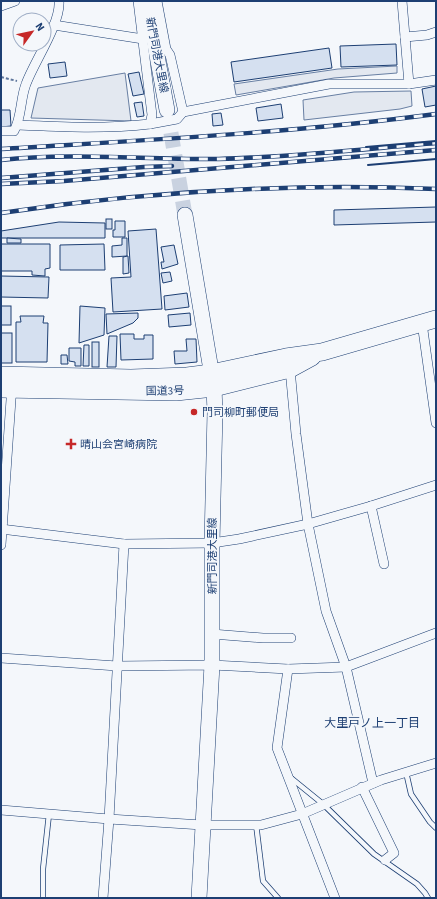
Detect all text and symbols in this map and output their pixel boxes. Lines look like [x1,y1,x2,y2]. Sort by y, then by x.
north arrow [12,12,52,52]
street label: 新門司港大里線 [142,16,172,94]
text: N [32,20,48,34]
street label: 国道3号 [146,383,184,399]
place label: 門司柳町郵便局 [202,405,279,420]
marker: 門司柳町郵便局 [189,407,199,417]
place label: 晴山会宮崎病院 [80,437,157,452]
marker: 晴山会宮崎病院 [65,438,77,450]
street label: 新門司港大里線 [205,518,220,595]
district label: 大里戸ノ上一丁目 [324,715,420,732]

